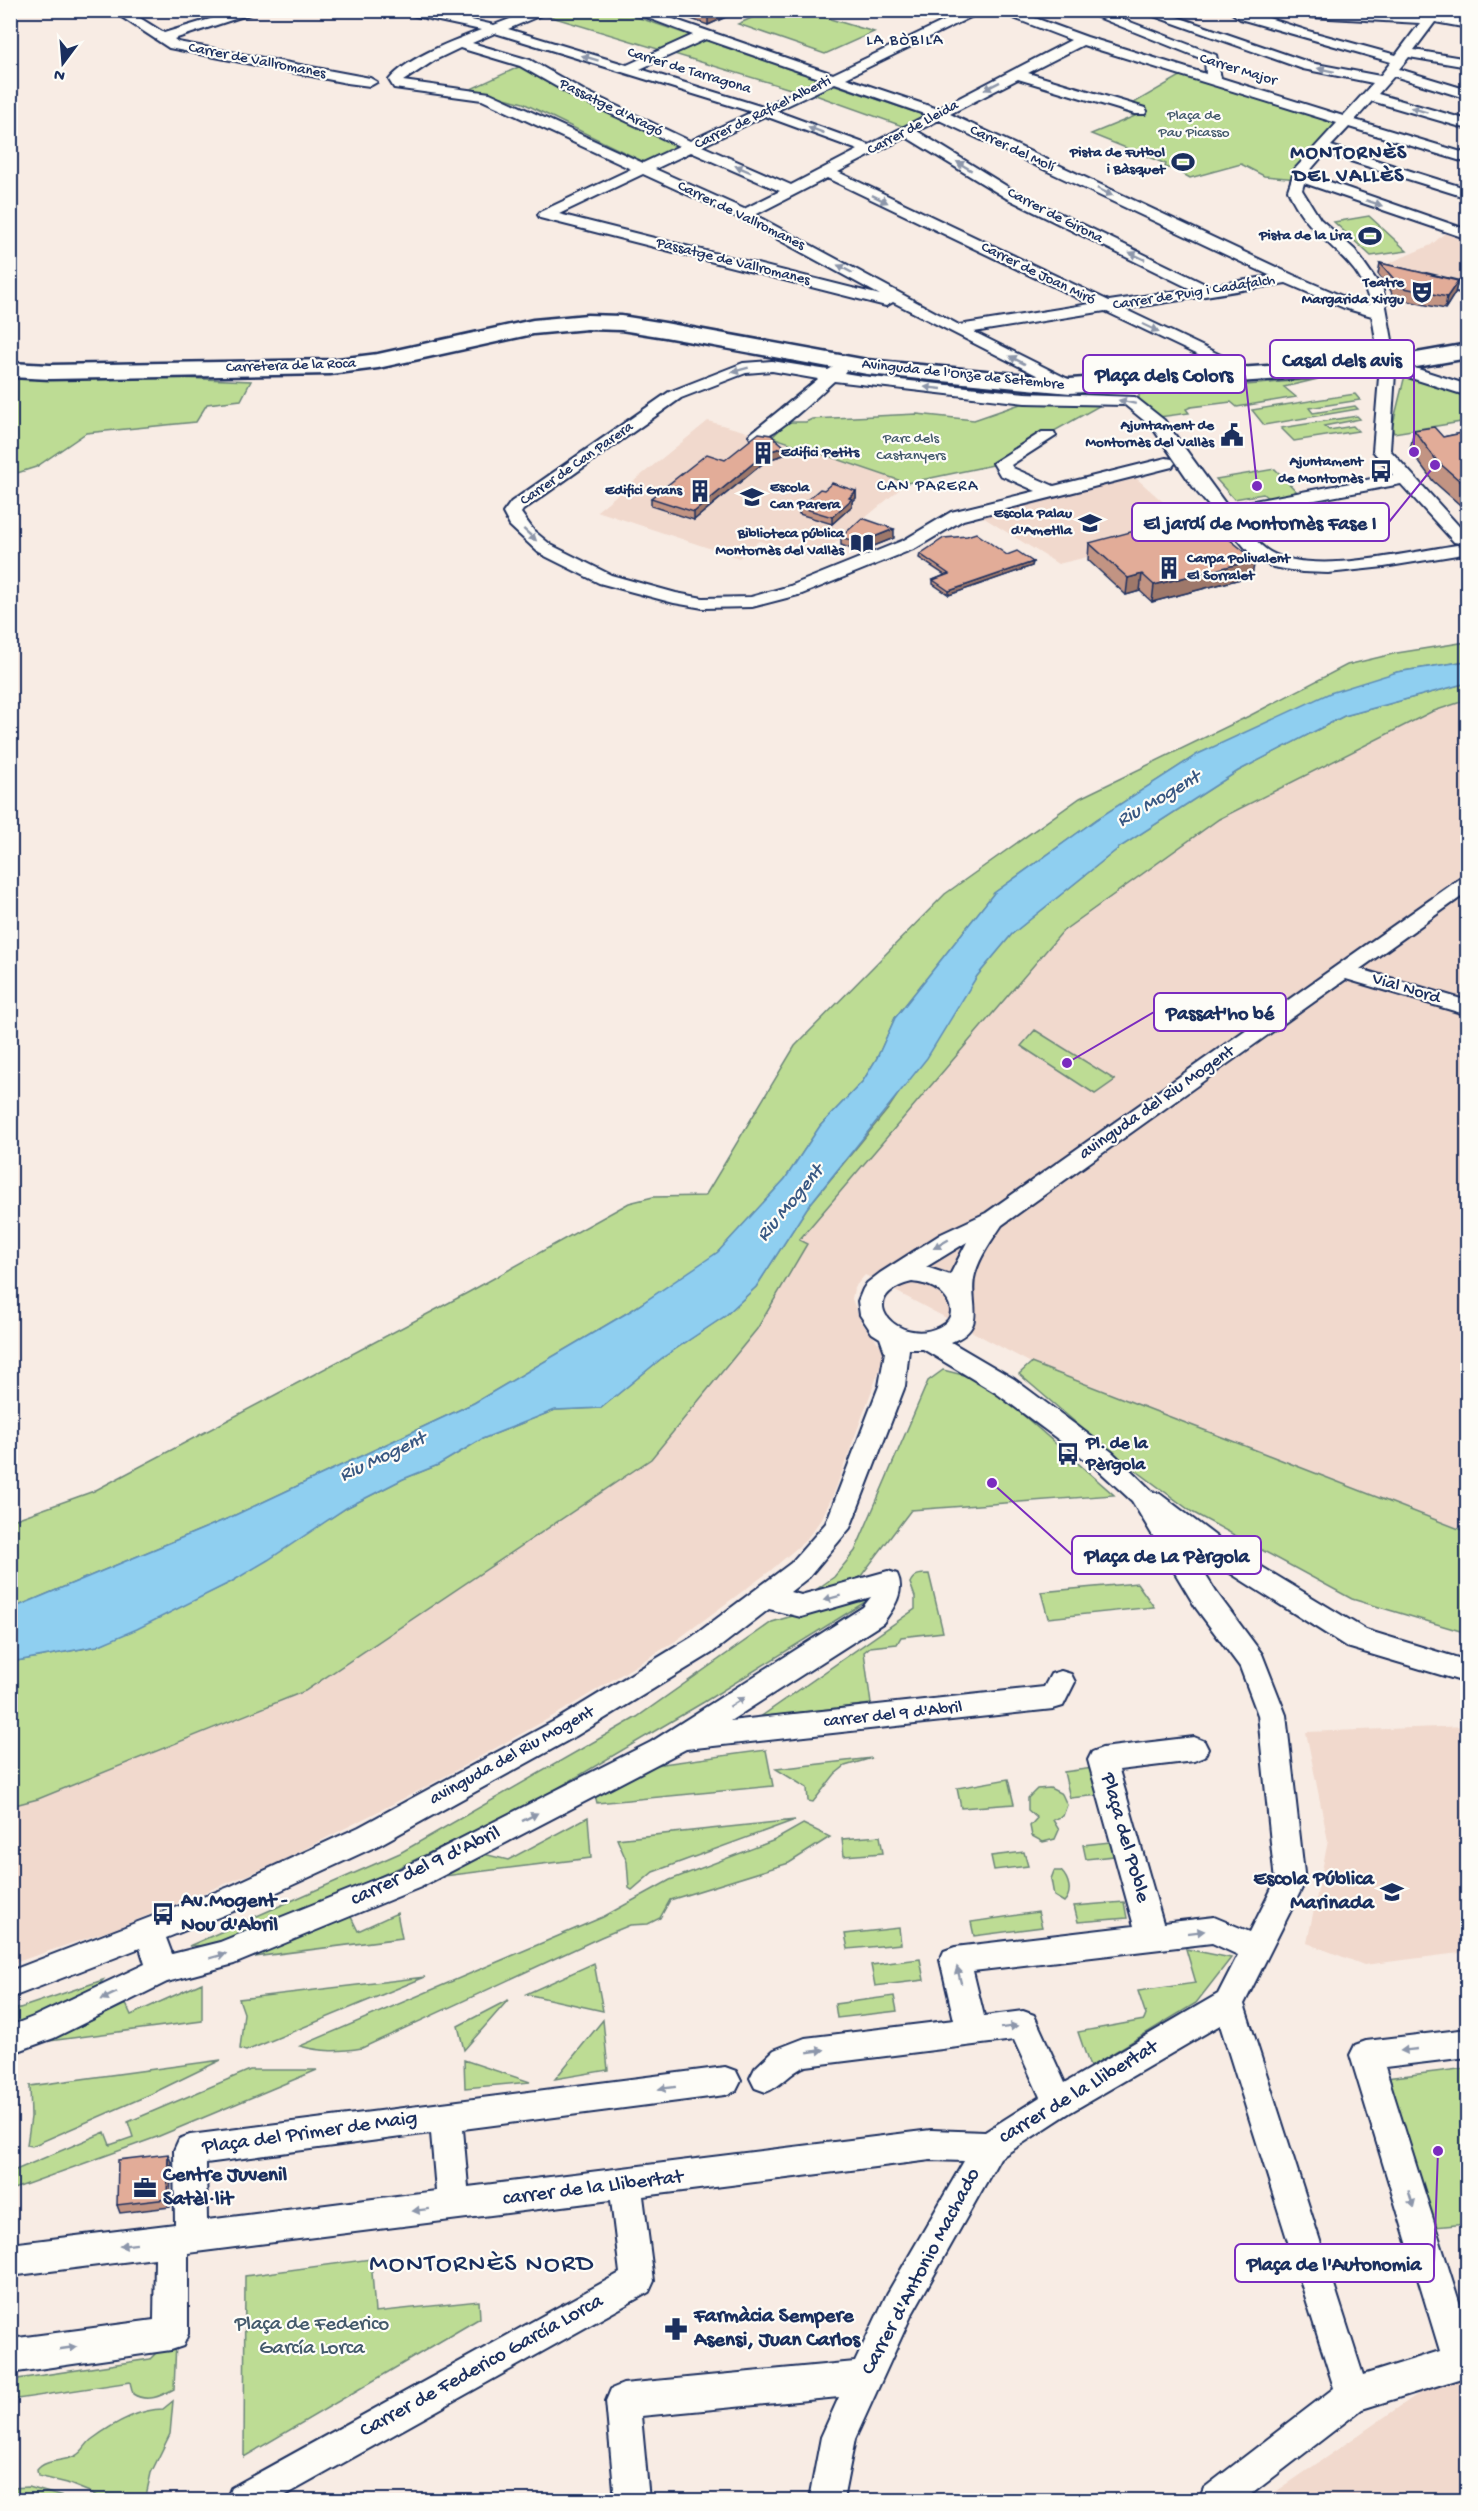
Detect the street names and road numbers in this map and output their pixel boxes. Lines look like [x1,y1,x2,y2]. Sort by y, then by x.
street label: Carrer de Vallromanes [187,39,328,83]
street label: Carrer de Tarragona [625,44,754,99]
street label: Carrer Major [1197,50,1280,91]
street label: Carrer de Rafael Alberti [692,72,834,154]
street label: Passatge d'Aragó [555,75,666,141]
street label: Carrer de Lleida [864,96,962,160]
street label: Carrer del Molí [967,121,1058,177]
street label: Carrer de Vallromanes [674,177,808,255]
street label: Carrer de Girona [1004,184,1106,248]
street label: Passatge de Vallromanes [653,234,812,290]
street label: Carrer de Joan Miró [978,238,1098,310]
street label: Carrer de Puig i Cadafalch [1112,271,1276,315]
street label: Carretera de la Roca [226,355,357,377]
street label: Avinguda de l'Onze de Setembre [861,355,1065,395]
street label: Carrer de Can Parera [517,418,638,510]
street label: Vial Nord [1368,968,1444,1010]
street label: avinguda del Riu Mogent [1075,1040,1240,1165]
street label: carrer del 9 d'Abril [822,1697,964,1733]
street label: avinguda del Riu Mogent [426,1701,600,1810]
street label: Plaça del Poble [1093,1769,1155,1907]
street label: carrer del 9 d'Abril [347,1821,505,1913]
street label: carrer de la Llibertat [995,2034,1165,2150]
street label: Plaça del Primer de Maig [200,2107,419,2162]
street label: Carrer d'Antonio Machado [857,2164,987,2380]
street label: carrer de la Llibertat [501,2165,687,2212]
street label: Carrer de Federico García Lorca [356,2289,609,2444]

